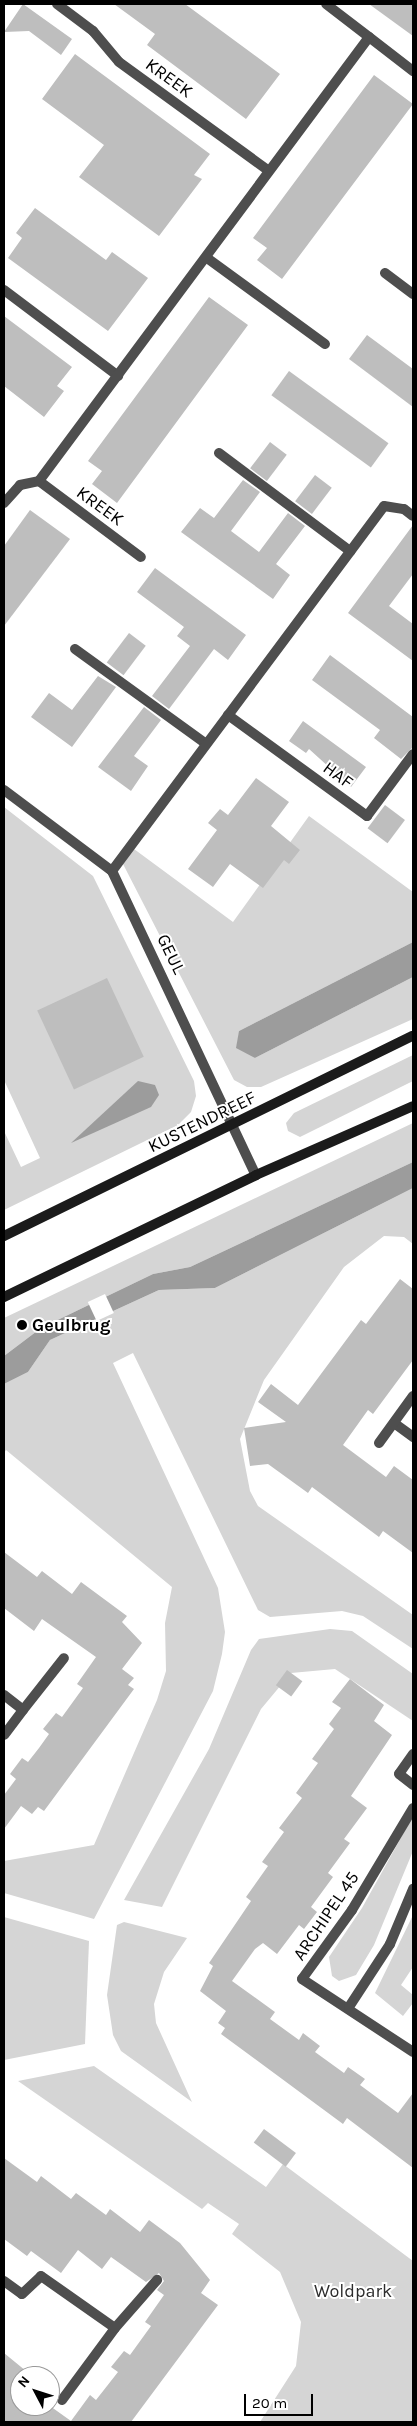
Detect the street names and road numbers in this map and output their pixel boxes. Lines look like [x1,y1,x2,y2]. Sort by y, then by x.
street label: KREEK [141,54,197,102]
street label: KREEK [72,482,128,530]
street label: HAF [319,757,357,793]
street label: GEUL [152,930,190,978]
street label: KUSTENDREEF [144,1087,260,1157]
street label: ARCHIPEL 45 [288,1867,364,1965]

